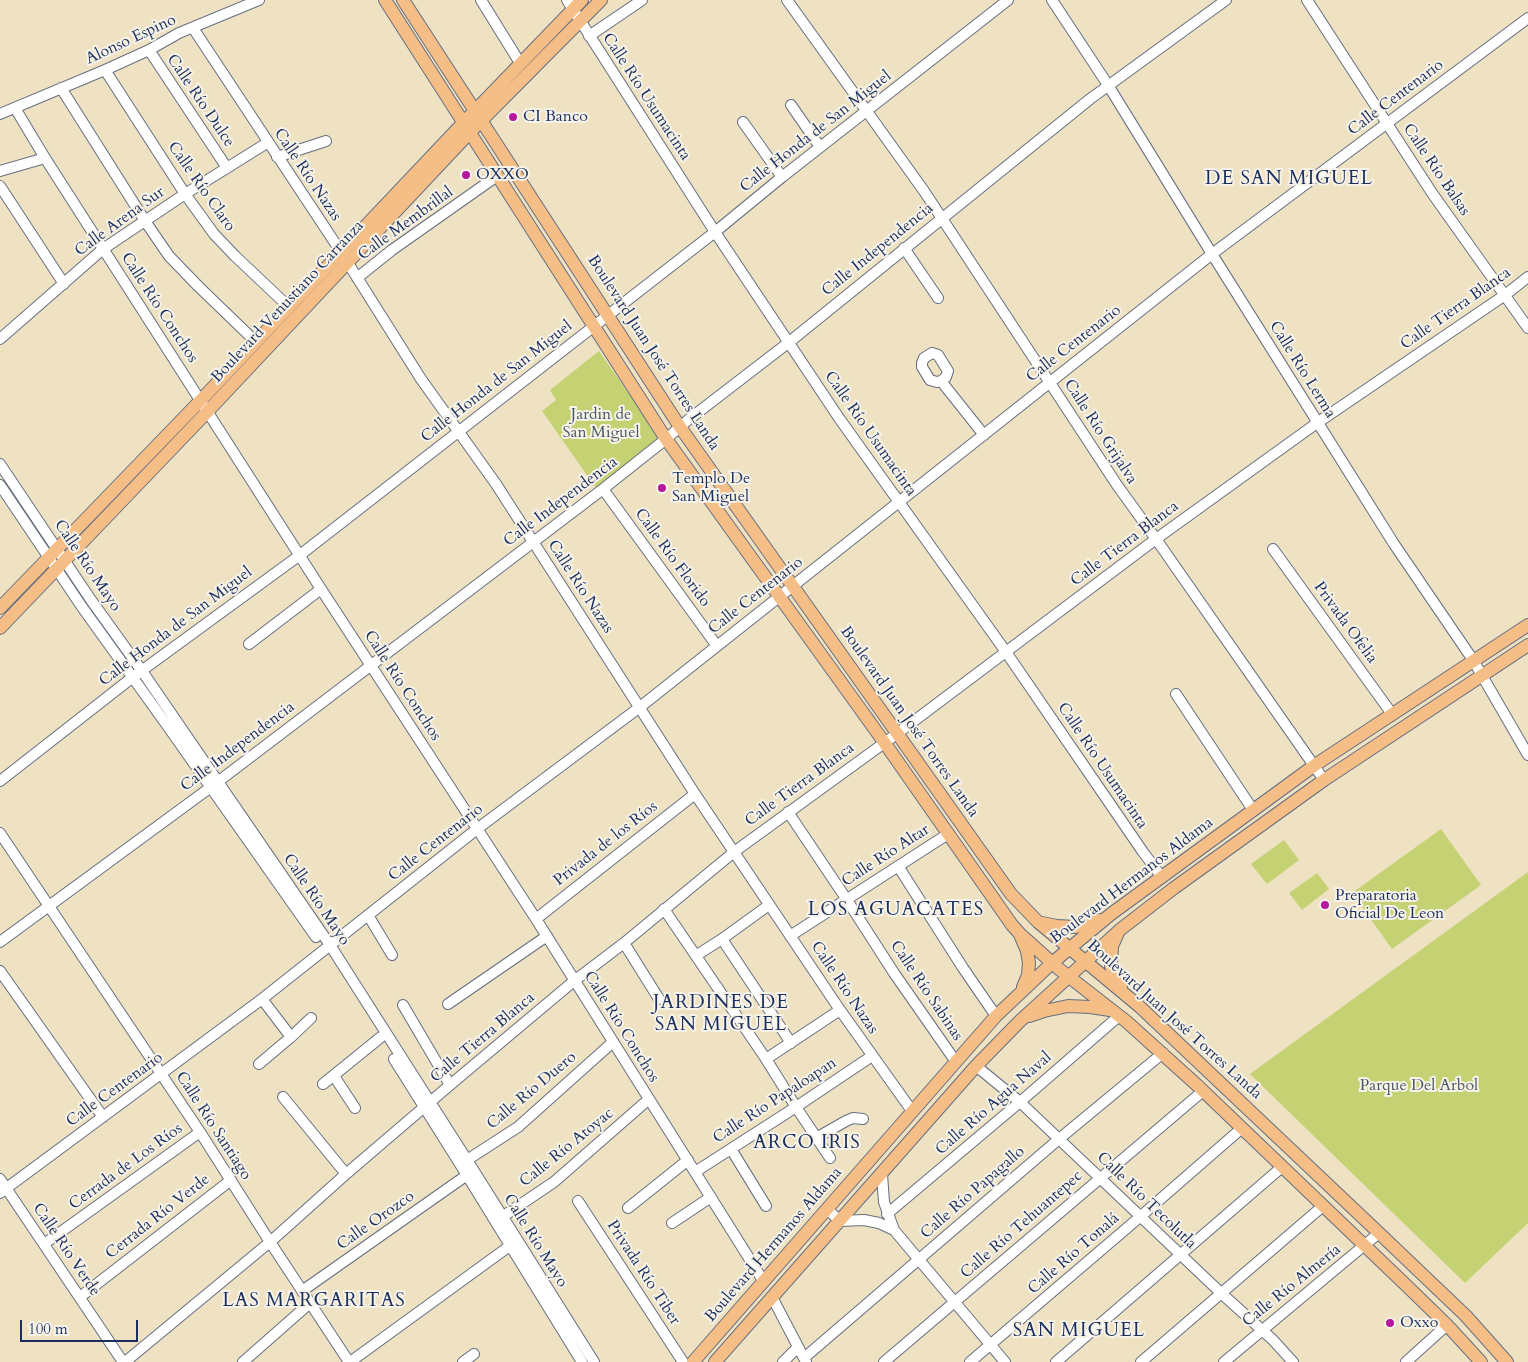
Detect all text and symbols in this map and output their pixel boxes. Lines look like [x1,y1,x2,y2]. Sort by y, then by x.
street label: Alonso Espino [83,11,179,69]
street label: Calle Río Usumacinta [598,30,694,164]
street label: Calle Río Dulce [162,51,238,151]
street label: Calle Centenario [1344,56,1448,140]
street label: Calle Honda de San Miguel [737,67,895,197]
place label: CI Banco [523,107,588,127]
marker: CI Banco [507,111,519,123]
street label: Calle Río Balsas [1398,120,1474,220]
street label: Calle Río Nazas [269,125,345,225]
street label: Calle Río Claro [163,138,239,236]
place label: OXXO [476,165,529,185]
marker: OXXO [460,169,472,181]
district label: DE SAN MIGUEL [1203,169,1375,191]
street label: Calle Arena Sur [71,183,169,261]
street label: Calle Membrillal [355,183,457,265]
street label: Calle Independencia [818,199,938,301]
street label: Boulevard Venustiano Carranza [208,217,368,387]
street label: Calle Río Conchos [116,249,202,367]
street label: Boulevard Juan José Torres Landa [583,252,723,454]
street label: Calle Tierra Blanca [1397,264,1515,354]
street label: Calle Centenario [1023,301,1125,387]
street label: Calle Honda de San Miguel [418,317,576,447]
street label: Calle Río Lerma [1265,318,1339,422]
street label: Calle Río Usumacinta [820,368,920,500]
street label: Calle Río Grijalva [1059,376,1141,488]
park label: Jardin de San Miguel [563,405,639,443]
street label: Calle Independencia [500,453,622,551]
place label: Templo De San Miguel [672,469,750,507]
marker: Templo De San Miguel [656,482,668,494]
street label: Calle Tierra Blanca [1067,497,1183,591]
street label: Calle Río Florido [630,505,714,611]
street label: Calle Río Mayo [49,516,125,616]
street label: Calle Río Nazas [543,537,617,637]
street label: Calle Centenario [705,553,807,639]
street label: Calle Honda de San Miguel [96,563,256,691]
street label: Privada Ofelia [1309,579,1381,667]
street label: Boulevard Juan José Torres Landa [836,623,982,821]
street label: Calle Río Conchos [359,627,445,745]
street label: Calle Independencia [177,698,299,796]
street label: Calle Río Usumacinta [1053,699,1151,833]
street label: Calle Tierra Blanca [742,739,858,831]
street label: Privada de los Ríos [550,797,662,891]
street label: Calle Centenario [385,800,487,886]
street label: Boulevard Hermanos Aldama [1047,813,1217,949]
street label: Calle Río Altar [839,821,933,891]
street label: Calle Río Mayo [278,850,354,950]
place label: Preparatoria Oficial De Leon [1335,886,1444,924]
marker: Preparatoria Oficial De Leon [1319,899,1331,911]
district label: LOS AGUACATES [806,900,986,922]
street label: Boulevard Juan José Torres Landa [1083,936,1265,1104]
street label: Calle Río Sabinas [885,937,967,1045]
street label: Calle Río Nazas [806,938,882,1038]
street label: Calle Río Conchos [579,968,663,1086]
street label: Calle Tierra Blanca [427,989,539,1087]
district label: JARDINES DE SAN MIGUEL [652,993,790,1037]
street label: Calle Río Duero [483,1048,581,1134]
street label: Calle Río Agua Naval [932,1048,1056,1160]
street label: Calle Centenario [63,1049,167,1131]
street label: Calle Río Papaloapan [710,1054,840,1148]
street label: Calle Río Santiago [171,1068,255,1184]
park label: Parque Del Arbol [1360,1076,1478,1096]
street label: Calle Río Atoyac [516,1104,618,1192]
street label: Cerrada de Los Ríos [66,1119,186,1215]
district label: ARCO IRIS [752,1133,862,1155]
street label: Calle Río Papagallo [917,1143,1029,1243]
street label: Calle Río Tecolutla [1092,1149,1200,1253]
street label: Boulevard Hermanos Aldama [701,1164,847,1326]
street label: Calle Río Tehuantepec [957,1167,1087,1283]
street label: Cerrada Río Verde [102,1170,214,1264]
street label: Calle Orozco [334,1187,418,1255]
street label: Calle Río Mayo [499,1191,571,1291]
street label: Calle Río Verde [28,1200,104,1300]
street label: Calle Río Tonalá [1024,1209,1124,1299]
street label: Privada Río Tiber [602,1217,684,1329]
street label: Calle Río Almería [1239,1241,1345,1331]
district label: LAS MARGARITAS [221,1291,407,1313]
scale bar [22,1310,140,1342]
place label: Oxxo [1400,1313,1438,1333]
marker: Oxxo [1384,1317,1396,1329]
text: 100 m [28,1319,68,1339]
district label: SAN MIGUEL [1012,1321,1146,1343]

